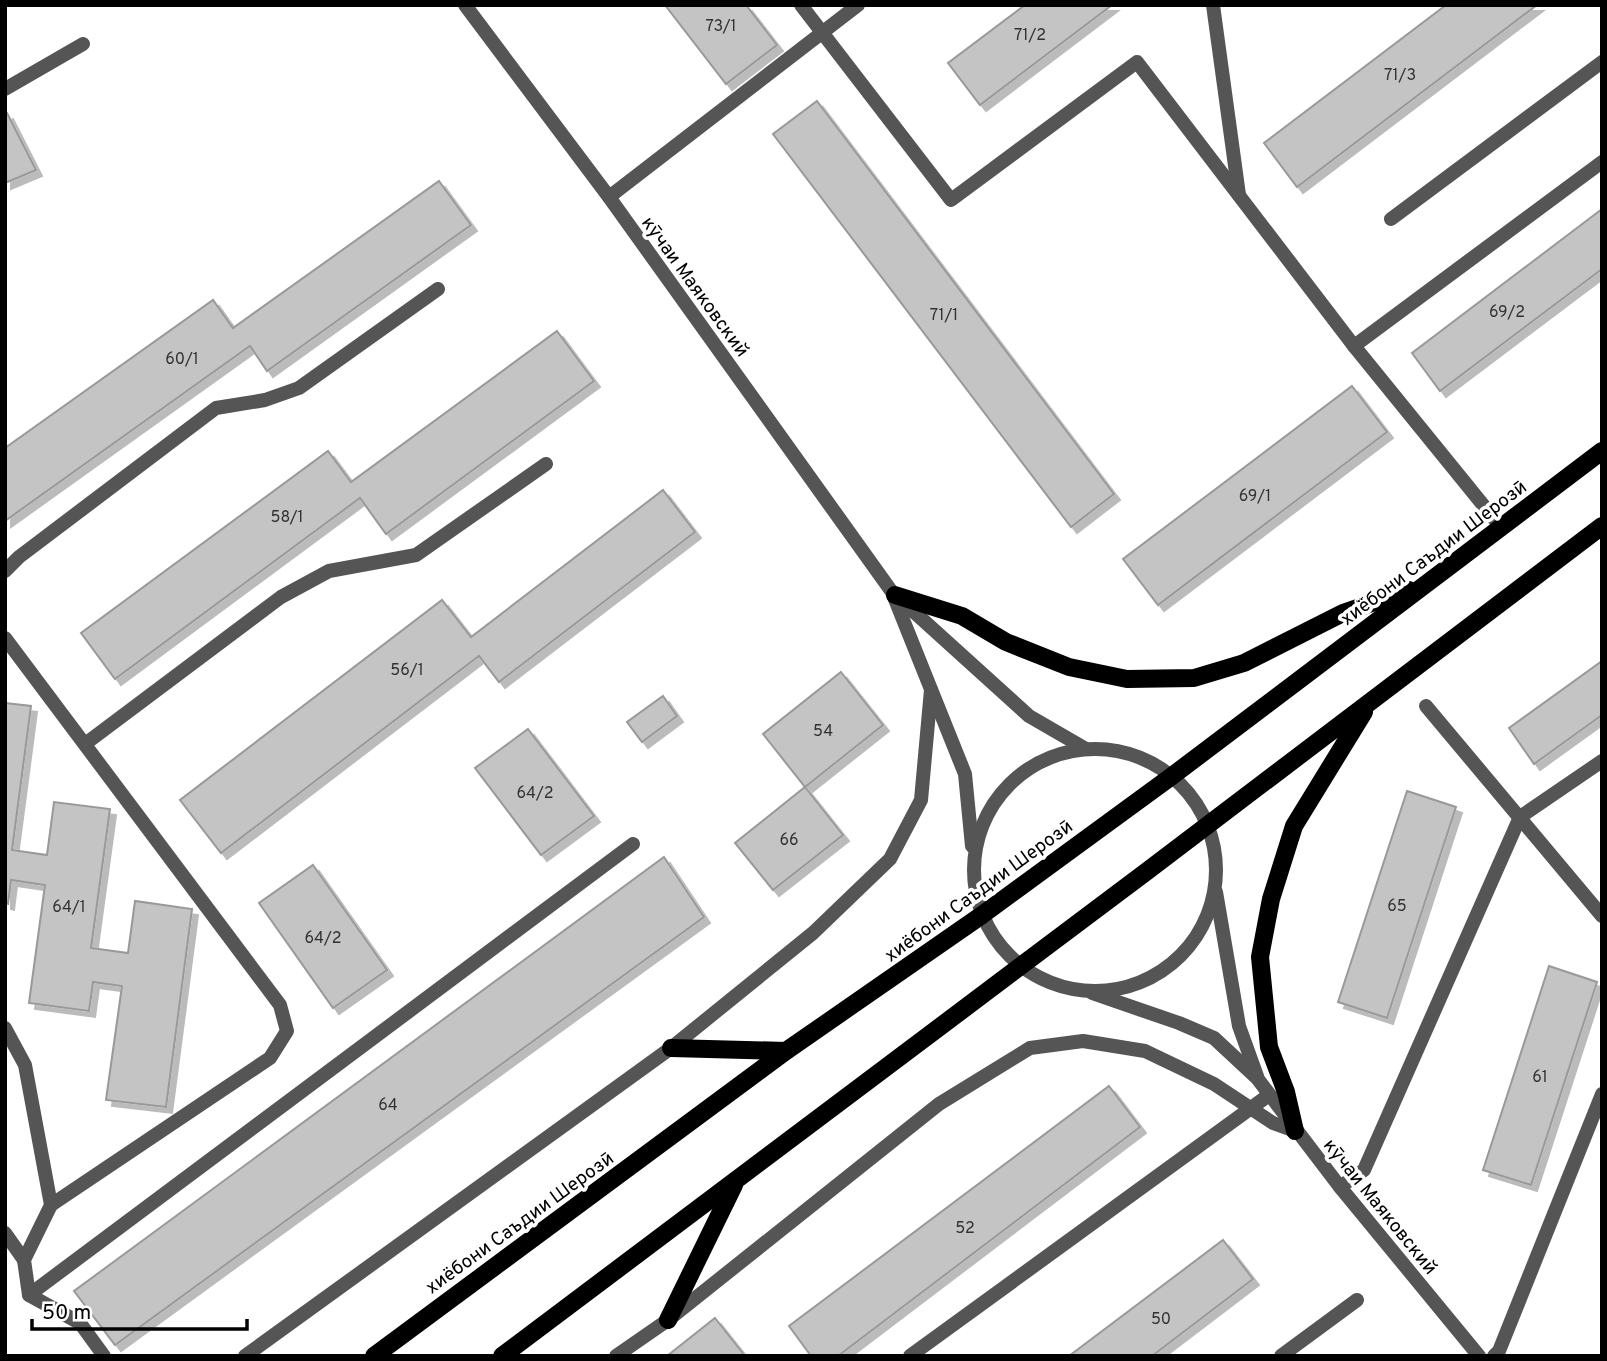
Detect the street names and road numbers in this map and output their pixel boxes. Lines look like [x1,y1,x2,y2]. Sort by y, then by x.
street label: кӯчаи Маяковский [635,212,753,362]
street label: хиёбони Саъдии Шерозӣ [1336,476,1532,632]
street label: хиёбони Саъдии Шерозӣ [880,815,1078,968]
street label: кӯчаи Маяковский [1317,1134,1442,1280]
street label: хиёбони Саъдии Шерозӣ [421,1147,619,1300]

